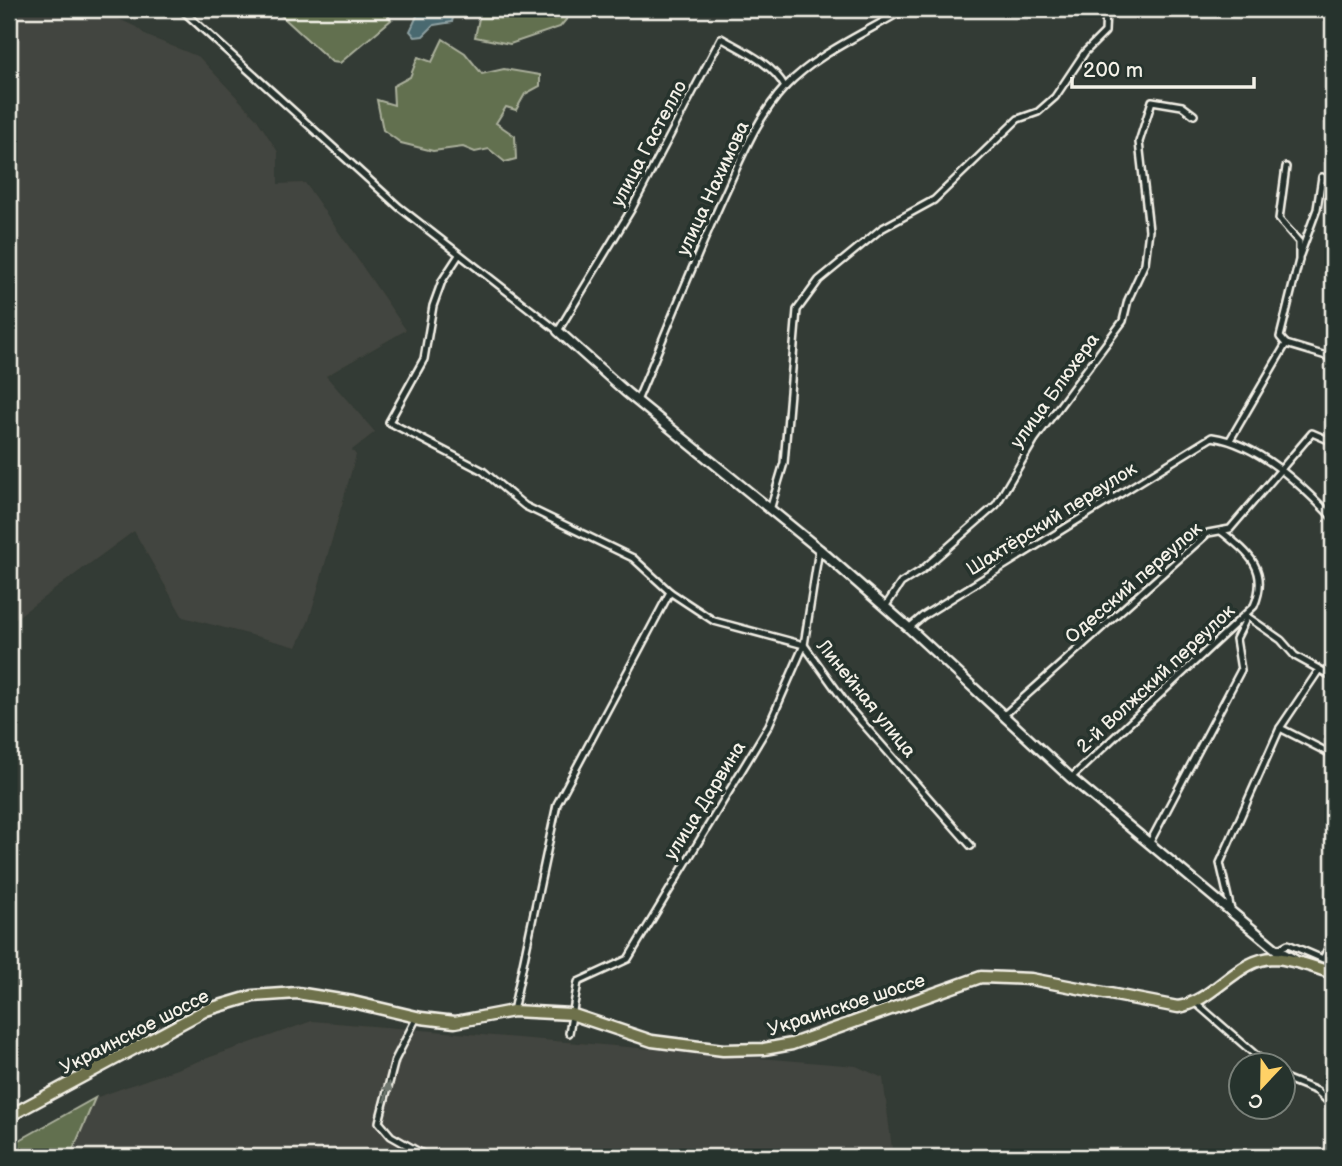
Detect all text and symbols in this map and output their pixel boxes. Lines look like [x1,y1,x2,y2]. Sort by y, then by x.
scale bar [1072,46,1254,90]
text: 200 m [1083,58,1143,83]
street label: улица Гастелло [606,77,692,211]
street label: улица Нахимова [672,118,755,260]
street label: улица Блюхера [1006,329,1105,453]
street label: Шахтёрский переулок [962,458,1141,581]
street label: Одесский переулок [1061,518,1207,649]
street label: 2-й Волжский переулок [1072,600,1240,758]
street label: Линейная улица [811,635,920,763]
street label: улица Дарвина [660,737,751,864]
street label: Украинское шоссе [765,969,929,1042]
street label: Украинское шоссе [56,985,213,1080]
north arrow [1226,1050,1296,1120]
one-way arrow [382,1081,393,1103]
text: С [1246,1087,1267,1114]

